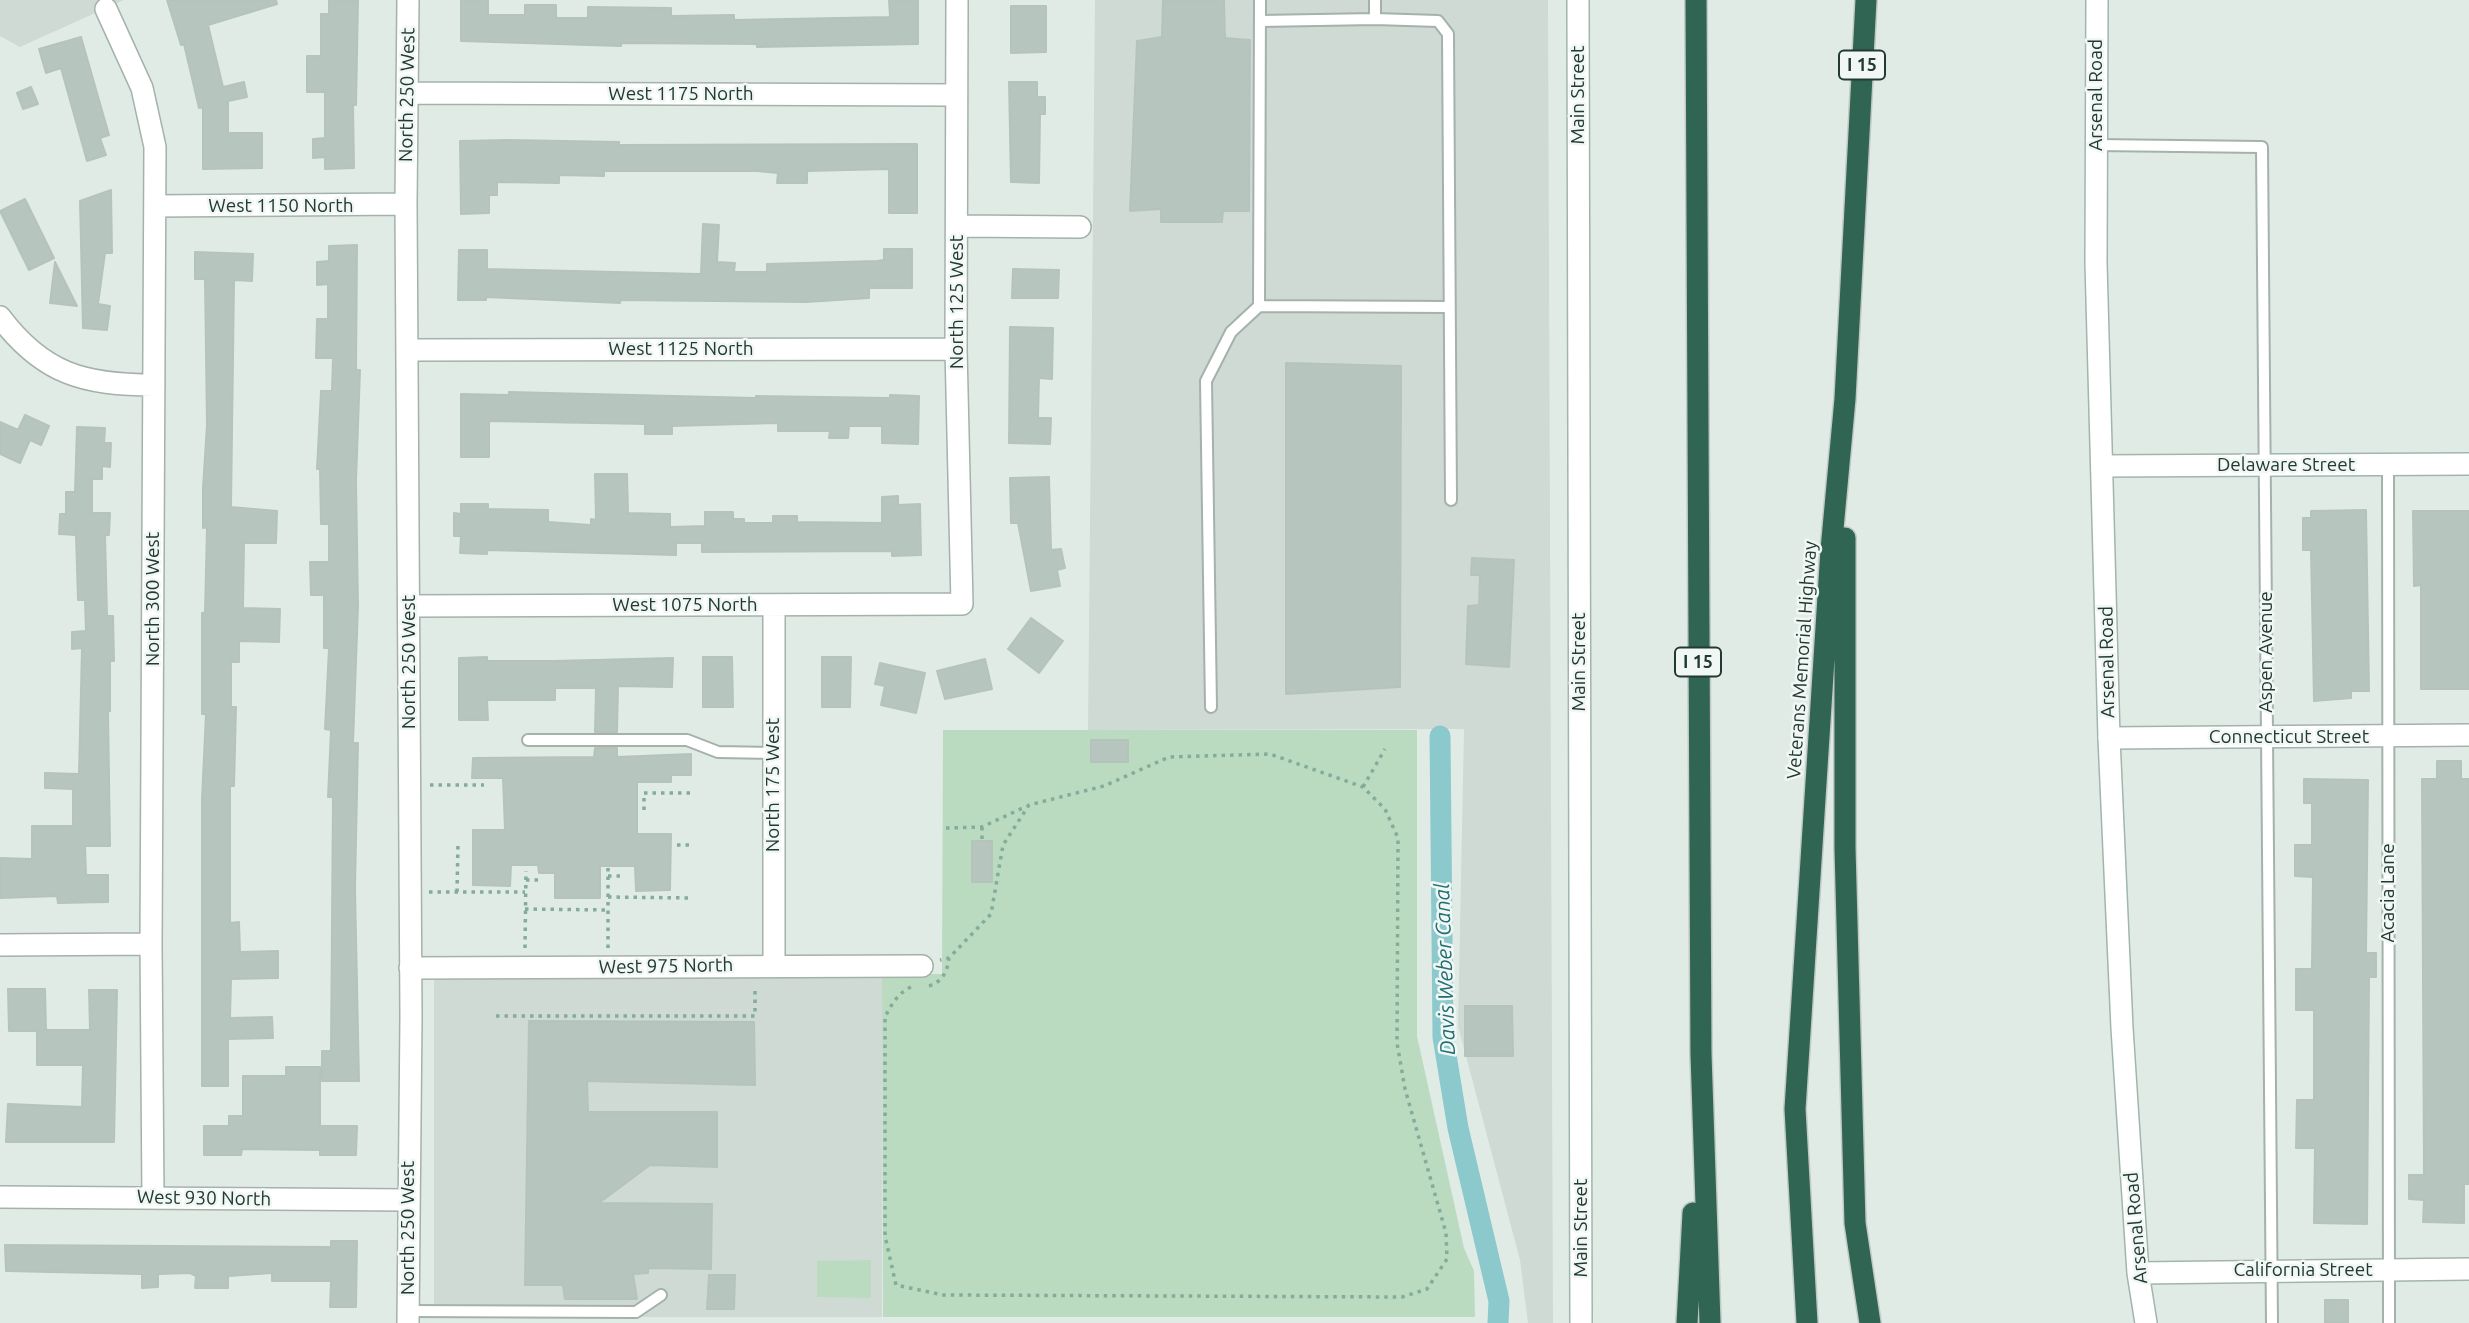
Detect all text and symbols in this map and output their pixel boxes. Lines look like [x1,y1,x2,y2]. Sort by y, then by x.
street label: North 250 West [394,28,420,162]
street label: Arsenal Road [2085,39,2107,151]
street label: Main Street [1567,45,1589,145]
road number: I 15 [1839,51,1885,80]
street label: West 1175 North [608,83,754,105]
street label: West 1150 North [208,195,354,217]
street label: North 125 West [946,235,968,369]
street label: West 1125 North [608,338,754,360]
street label: Delaware Street [2217,454,2355,476]
street label: North 300 West [142,532,164,666]
street label: Veterans Memorial Highway [1782,540,1822,780]
street label: Aspen Avenue [2255,591,2277,713]
street label: West 1075 North [612,594,758,616]
street label: North 250 West [398,595,420,729]
street label: Arsenal Road [2095,606,2119,718]
street label: Main Street [1568,612,1590,712]
road number: I 15 [1675,648,1721,676]
street label: North 175 West [762,718,784,852]
street label: Connecticut Street [2209,726,2369,748]
street label: Acacia Lane [2377,843,2399,943]
water label: Davis Weber Canal [1429,883,1461,1055]
street label: West 975 North [599,953,733,979]
street label: North 250 West [397,1161,419,1295]
street label: Arsenal Road [2120,1171,2152,1285]
street label: Main Street [1570,1178,1592,1278]
street label: West 930 North [137,1185,271,1211]
street label: California Street [2233,1259,2373,1281]

